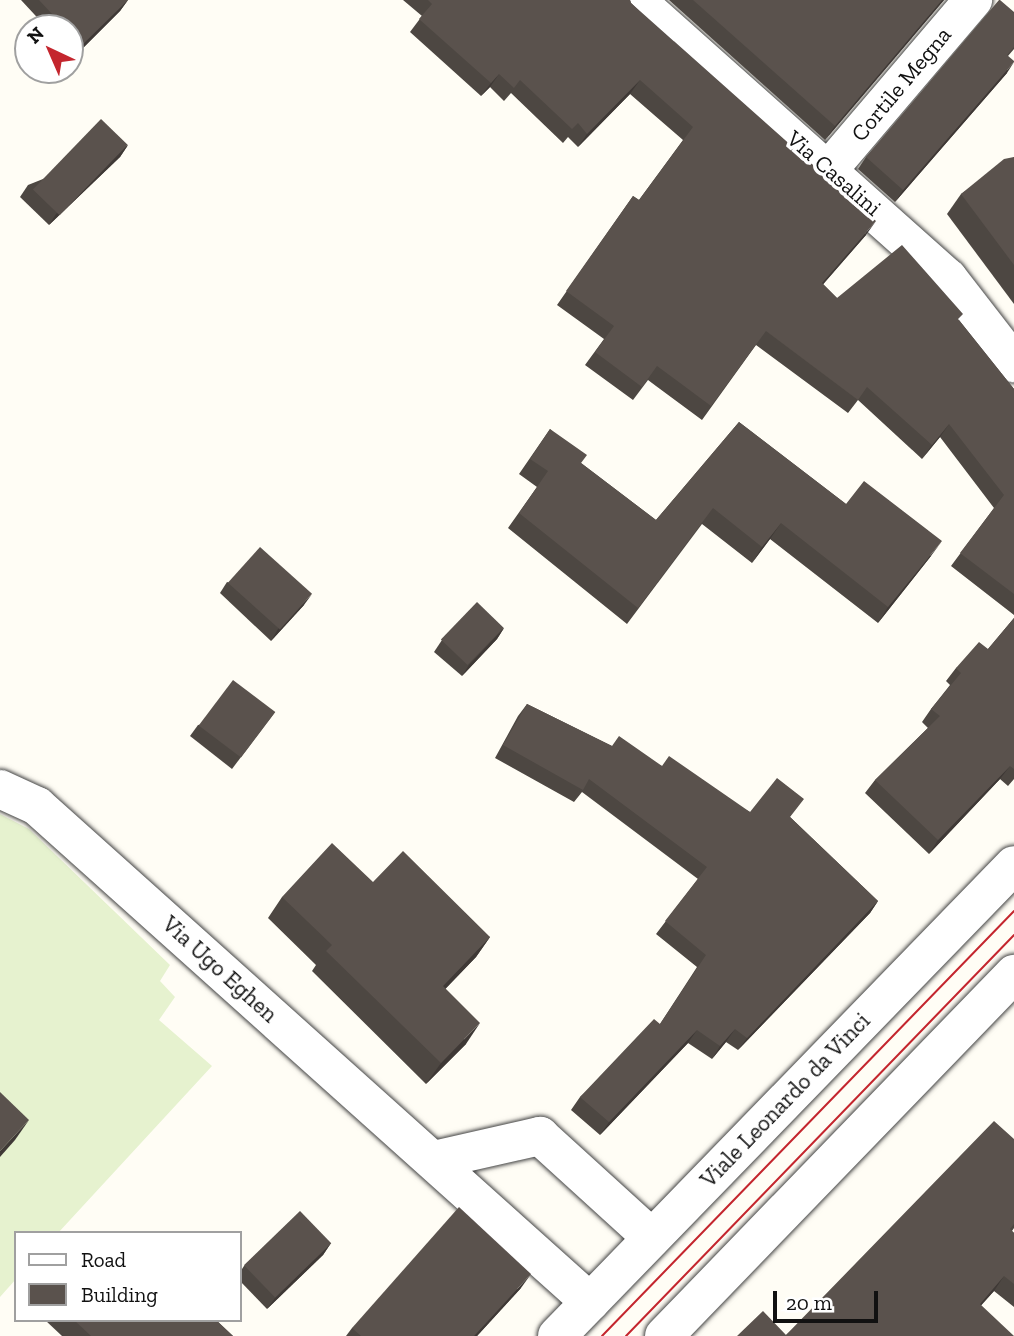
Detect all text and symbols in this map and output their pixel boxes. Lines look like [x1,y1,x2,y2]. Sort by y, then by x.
north arrow [14,14,84,84]
street label: Cortile Megna [845,21,957,147]
text: N [22,22,49,48]
street label: Via Casalini [781,124,887,222]
street label: Via Ugo Eghen [157,910,283,1028]
street label: Viale Leonardo da Vinci [694,1007,876,1193]
legend [14,1231,242,1322]
text: Road [81,1247,126,1272]
scale bar [776,1276,881,1320]
text: Building [81,1282,158,1307]
text: 20 m [786,1290,832,1315]

